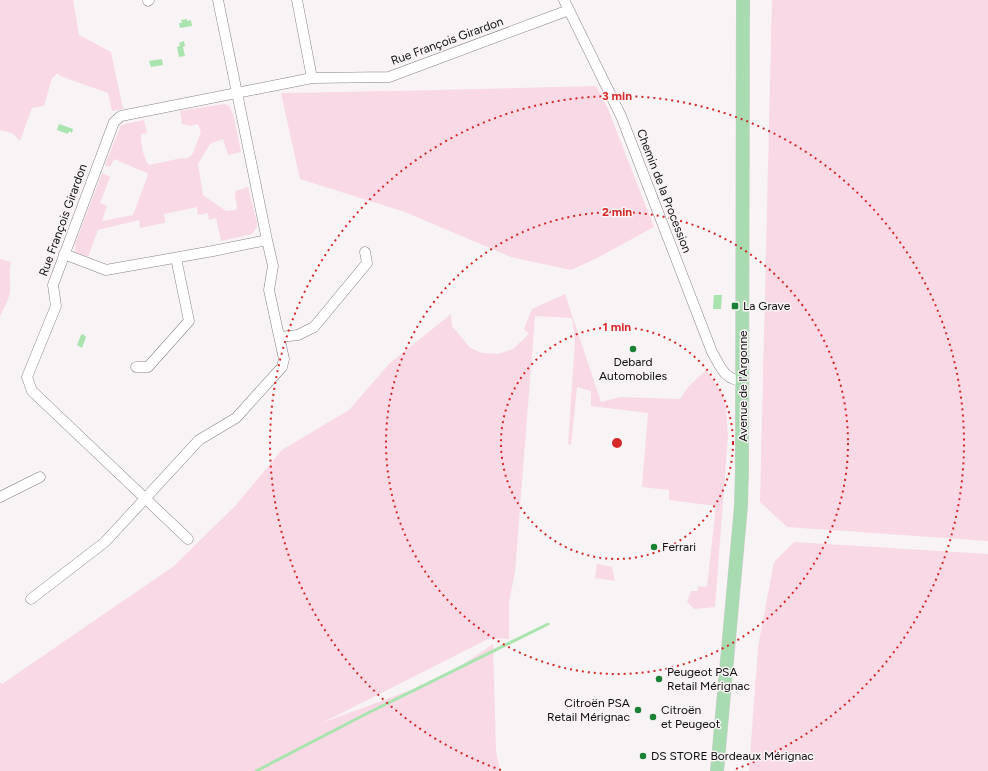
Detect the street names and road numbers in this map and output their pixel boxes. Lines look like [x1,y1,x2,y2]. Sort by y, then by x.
street label: Rue François Girardon [389,14,505,68]
street label: Chemin de la Procession [634,127,694,255]
street label: Rue François Girardon [36,162,90,278]
street label: Avenue de l'Argonne [736,330,750,442]

